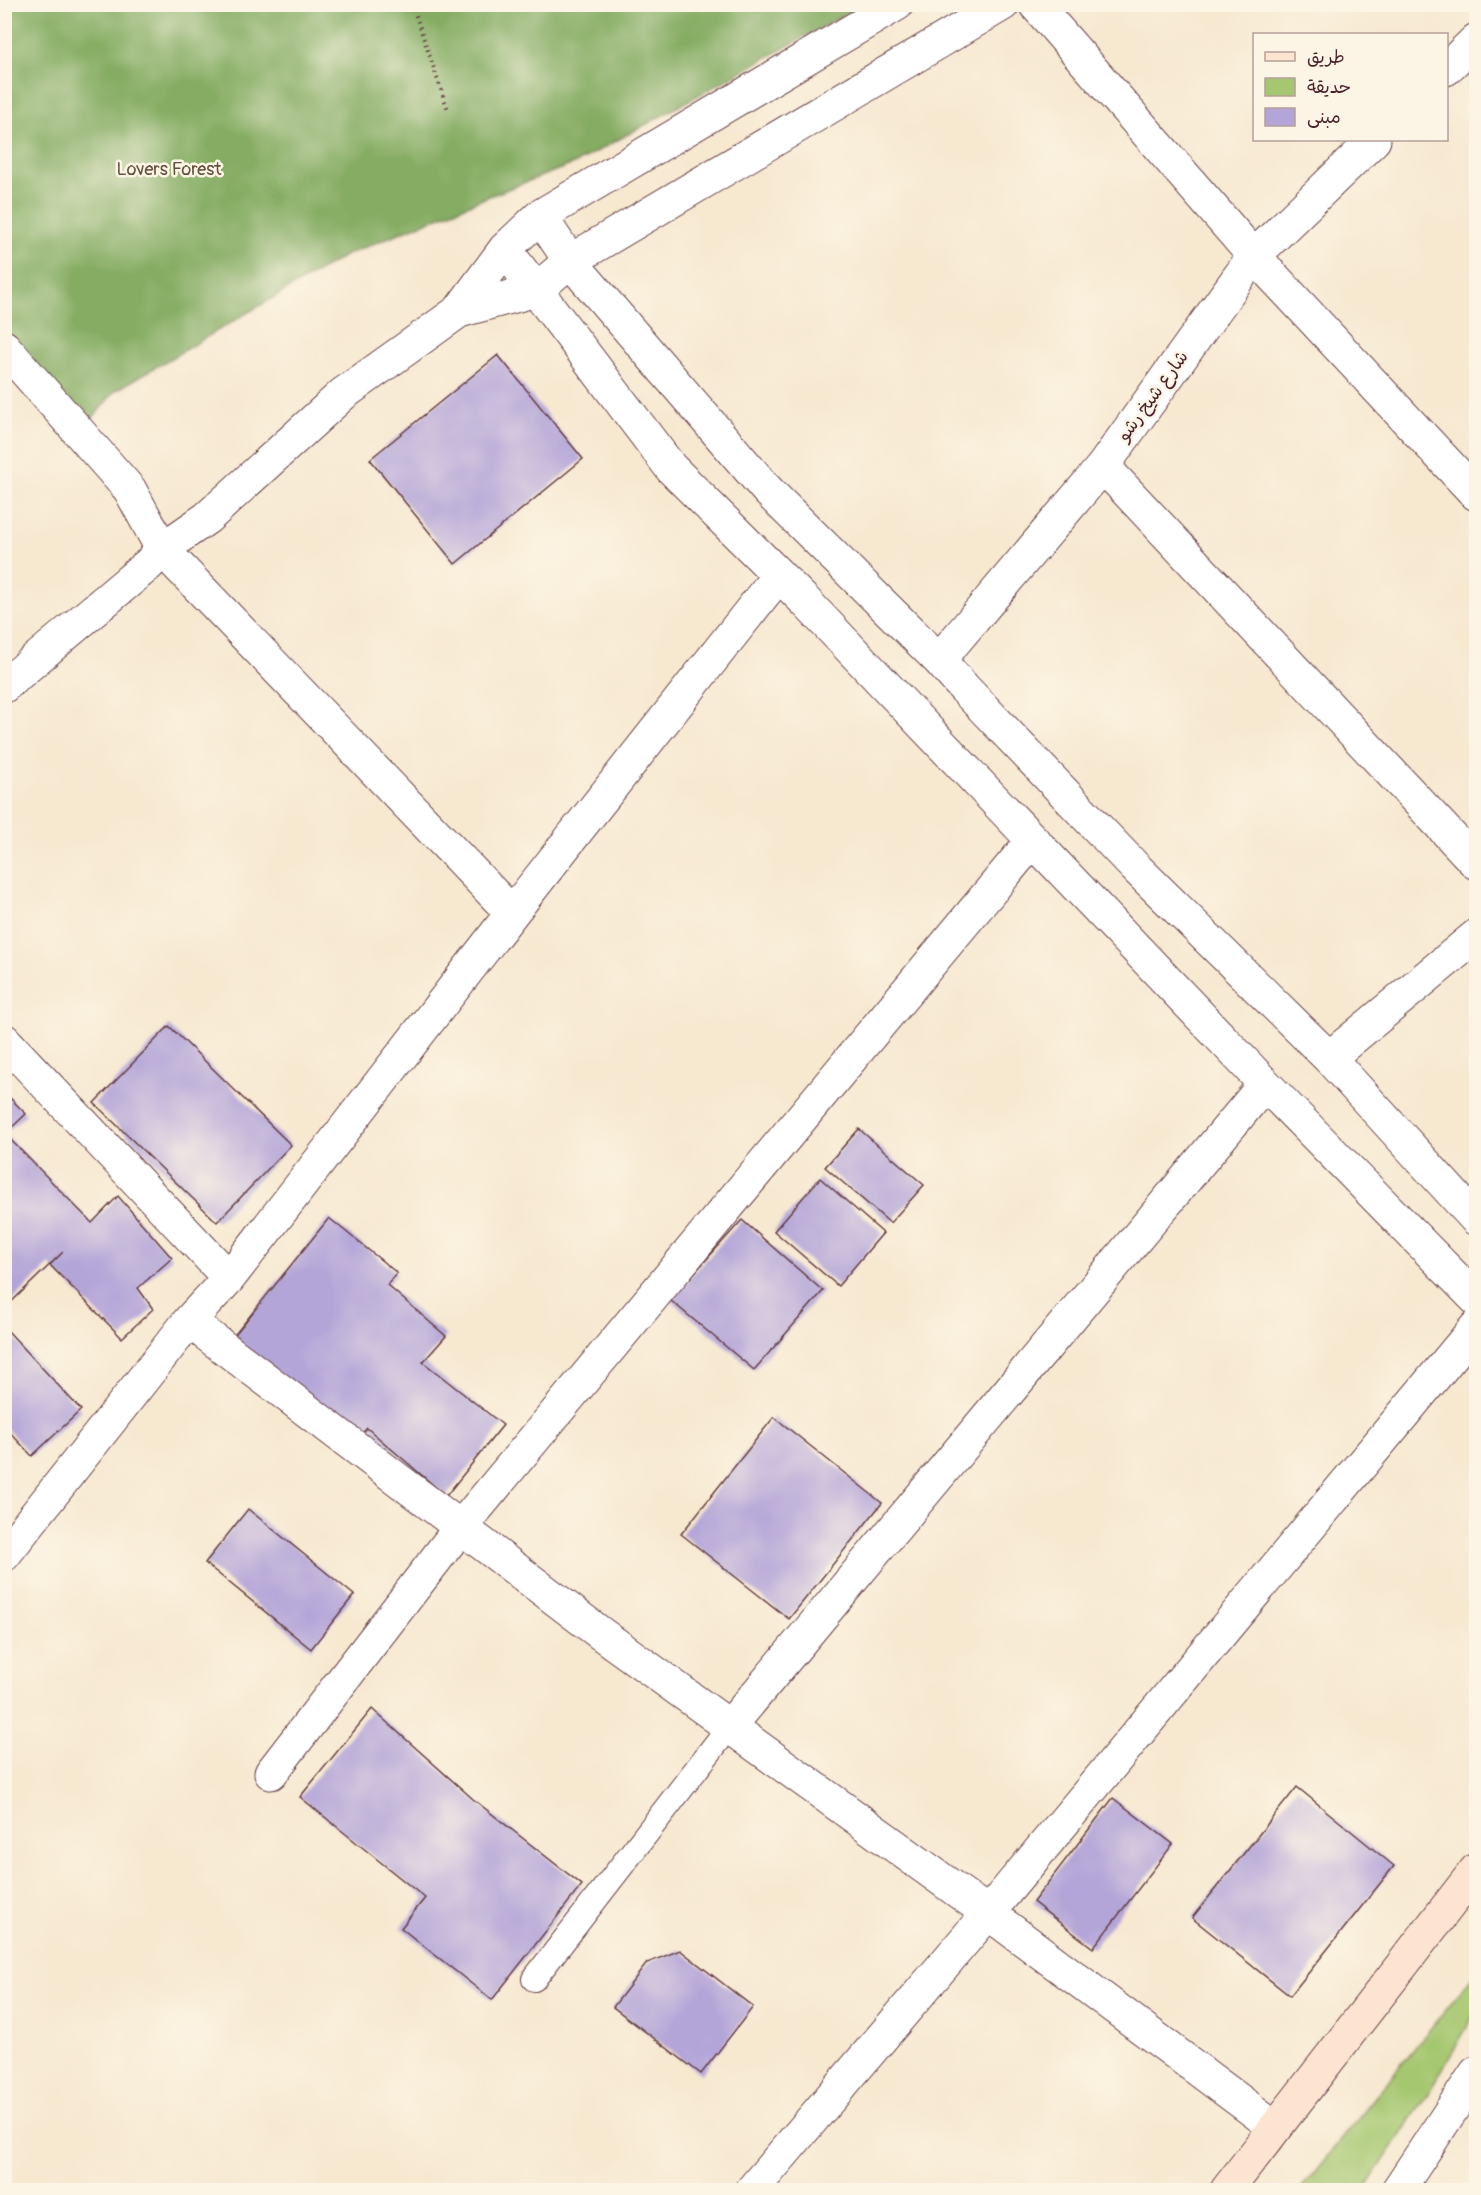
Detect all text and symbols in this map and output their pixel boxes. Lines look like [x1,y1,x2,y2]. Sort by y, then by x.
legend [1253,33,1448,141]
text: طريق [1307,46,1345,69]
text: حديقة [1307,76,1351,99]
text: مبنى [1307,106,1341,129]
park label: Lovers Forest [116,158,222,181]
street label: شارع شيخ رشو [1111,346,1194,447]

